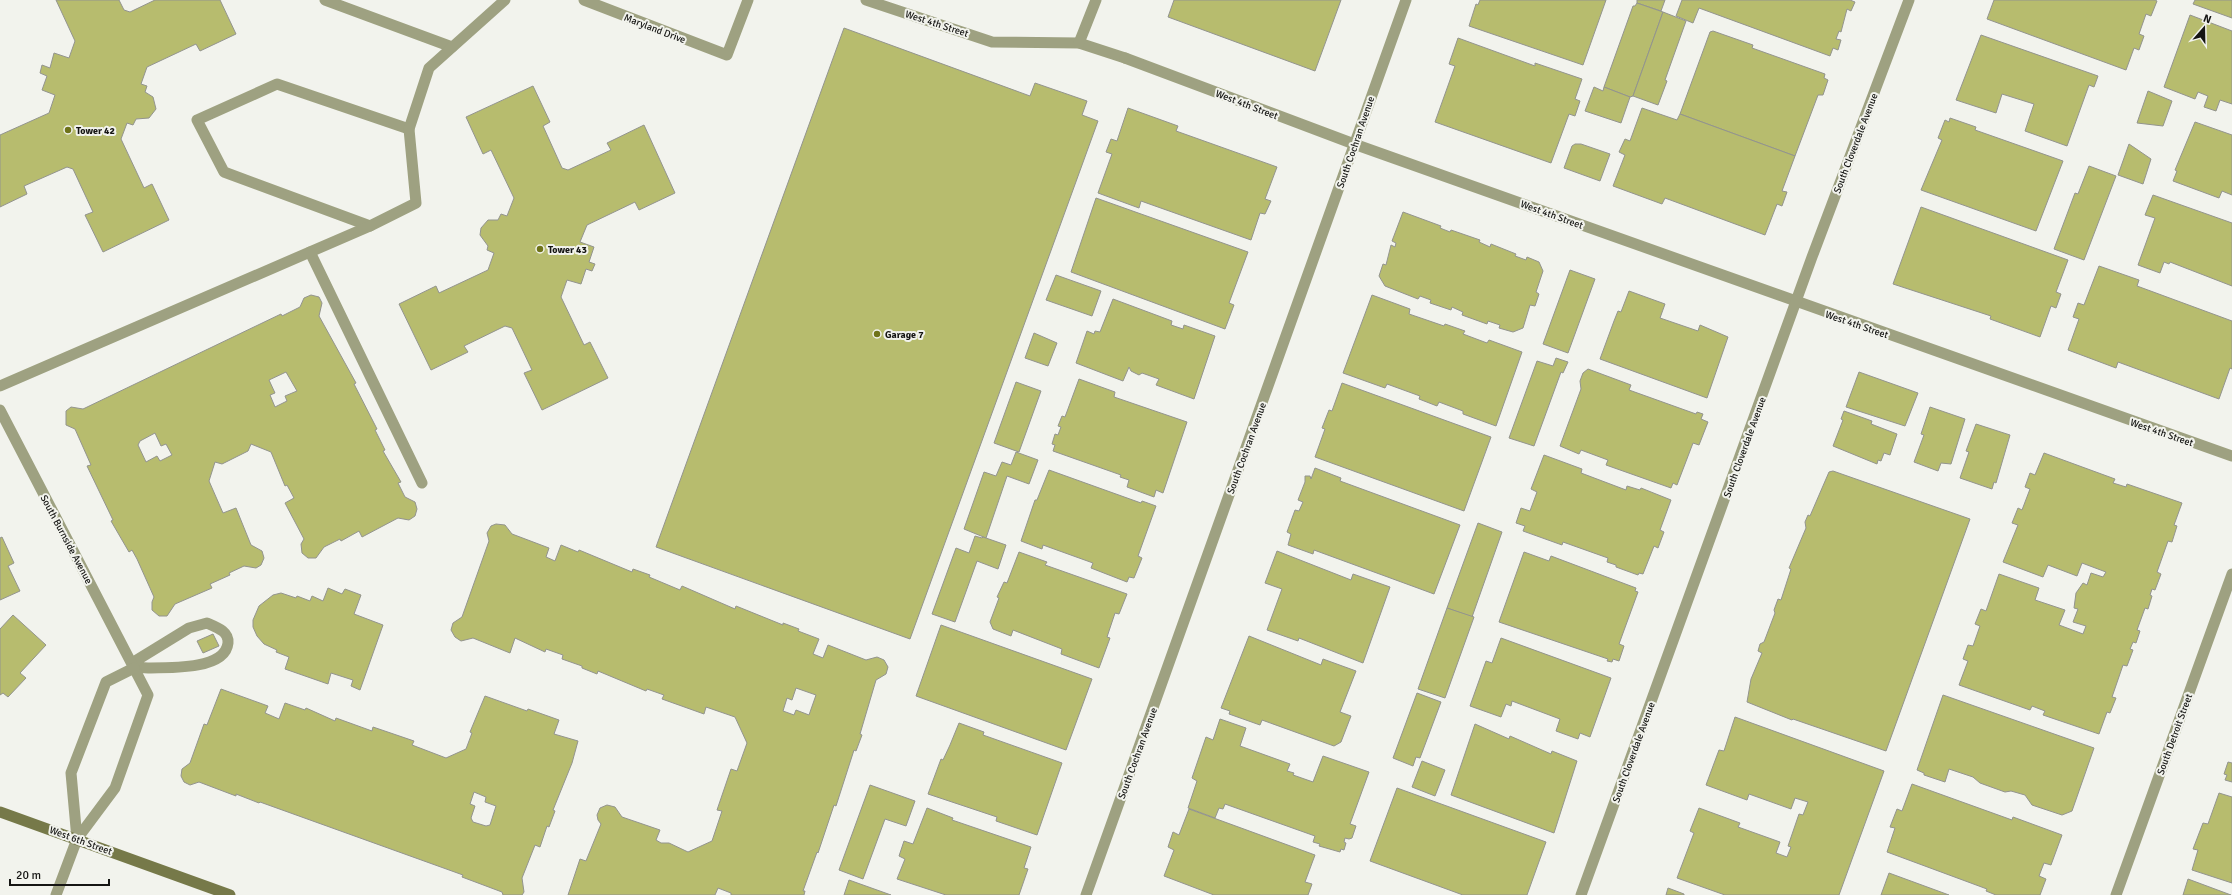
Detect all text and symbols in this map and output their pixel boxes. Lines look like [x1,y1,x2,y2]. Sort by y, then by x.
street label: West 4th Street [904,8,970,40]
north arrow [2184,8,2224,48]
street label: Maryland Drive [622,12,687,46]
text: N [2201,12,2213,26]
street label: West 4th Street [1214,88,1280,123]
street label: South Cloverdale Avenue [1831,92,1881,195]
street label: South Cochran Avenue [1335,95,1377,190]
marker: Tower 42 [63,125,73,135]
place label: Tower 42 [76,125,115,137]
street label: West 4th Street [1519,198,1585,232]
marker: Tower 43 [535,244,545,254]
place label: Tower 43 [548,244,587,256]
street label: West 4th Street [1824,309,1890,341]
marker: Garage 7 [872,329,882,339]
place label: Garage 7 [885,329,924,341]
street label: South Cloverdale Avenue [1721,395,1769,499]
street label: South Cochran Avenue [1225,401,1269,496]
street label: West 4th Street [2129,417,2195,449]
street label: South Burnside Avenue [38,493,95,586]
street label: South Detroit Street [2155,692,2195,777]
street label: South Cloverdale Avenue [1610,700,1658,804]
street label: South Cochran Avenue [1116,706,1160,801]
street label: West 6th Street [48,824,114,858]
scale bar [10,861,109,887]
text: 20 m [16,868,41,883]

